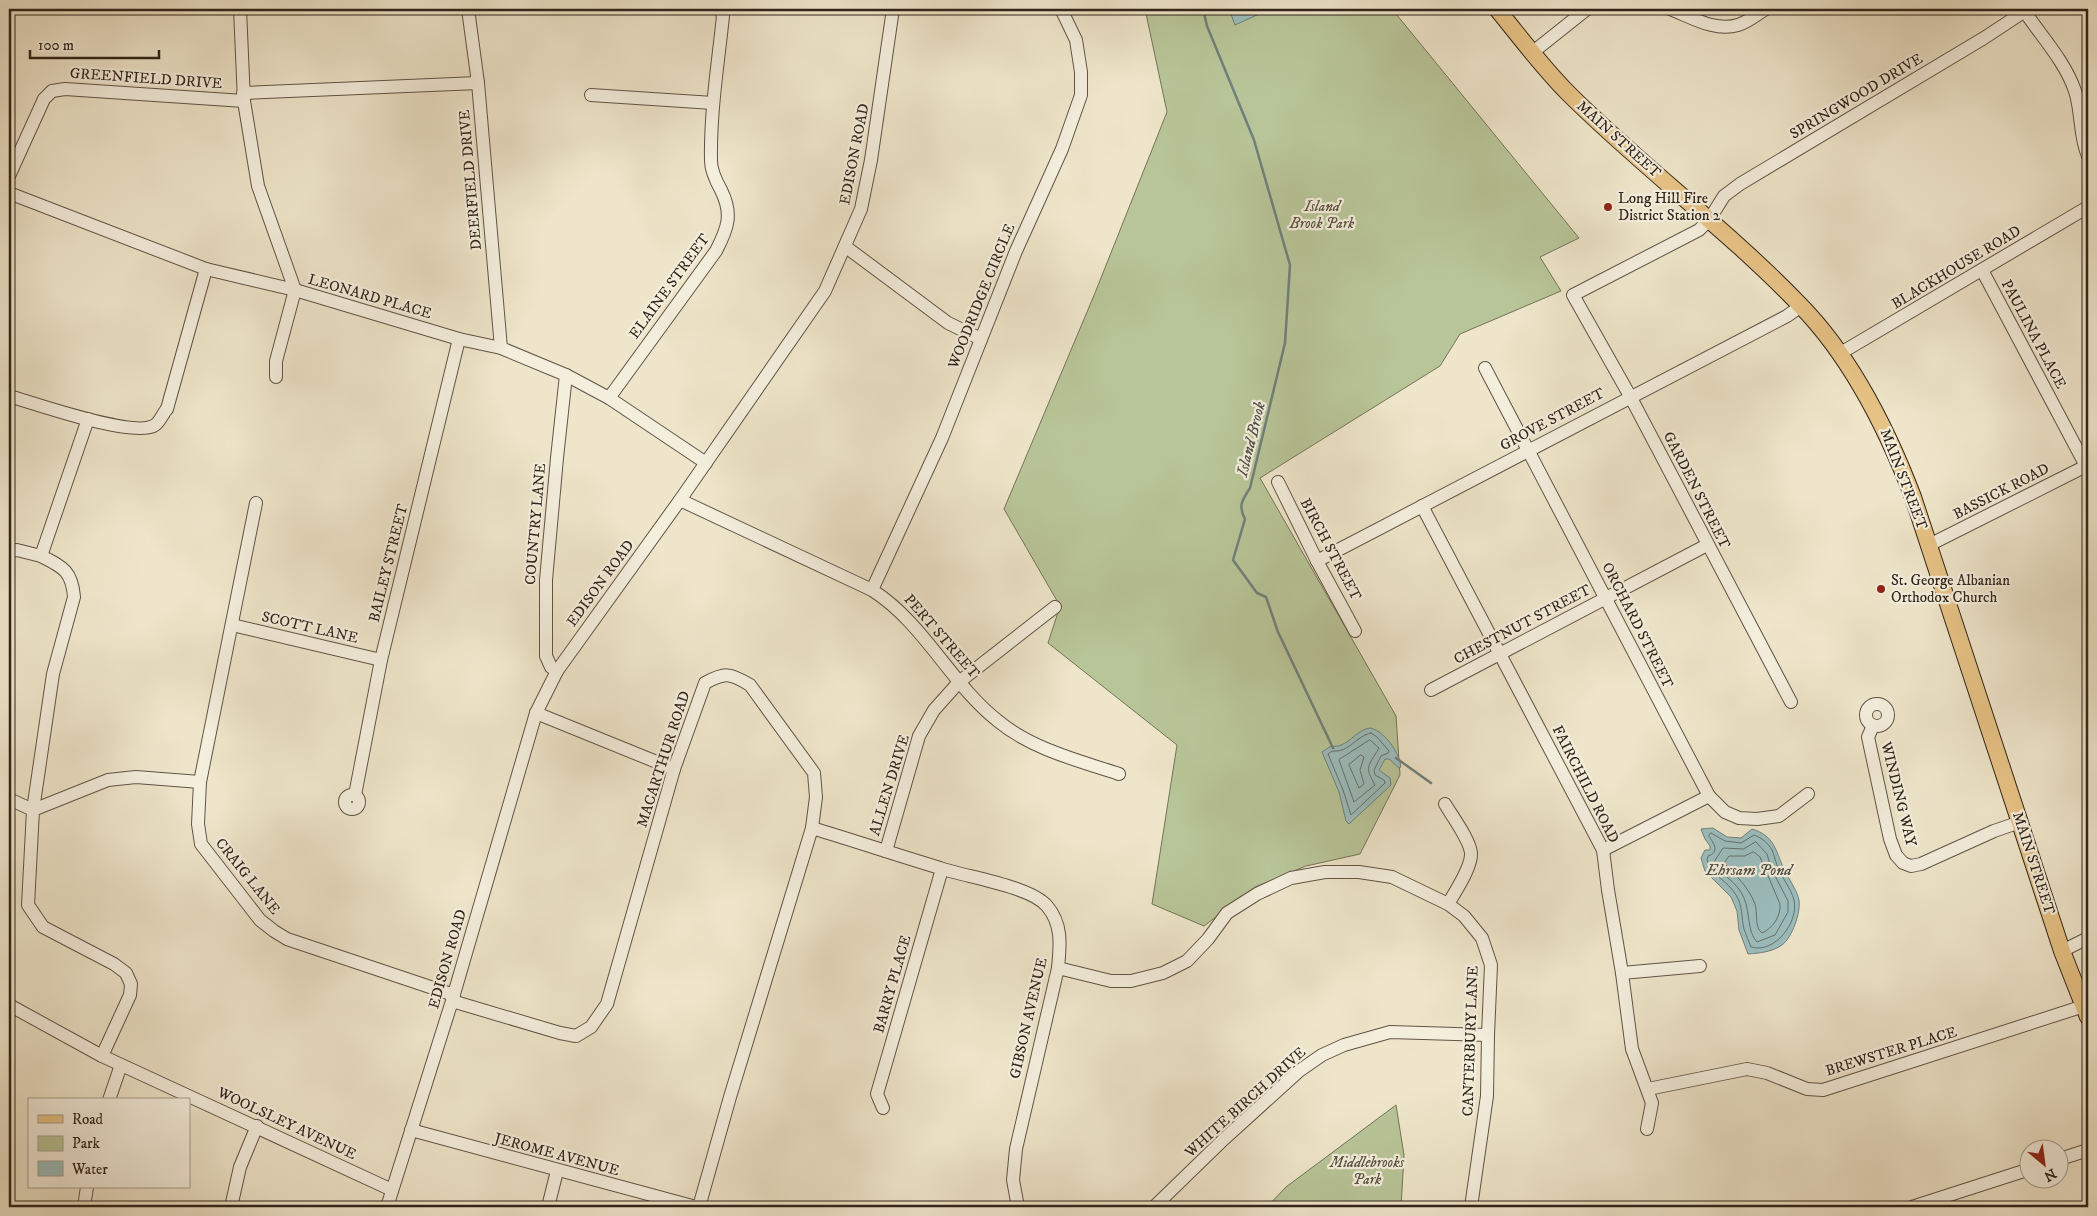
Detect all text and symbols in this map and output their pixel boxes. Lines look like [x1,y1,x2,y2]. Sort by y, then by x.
scale bar [30,28,159,60]
text: 100 m [38,36,74,55]
street label: SPRINGWOOD DRIVE [1786,49,1926,144]
street label: GREENFIELD DRIVE [69,64,223,93]
street label: MAIN STREET [1573,97,1665,183]
street label: EDISON ROAD [835,102,874,206]
street label: DEERFIELD DRIVE [455,109,486,251]
place label: Long Hill Fire District Station 2 [1618,189,1721,225]
park label: Island Brook Park [1289,197,1355,233]
marker: Long Hill Fire District Station 2 [1602,201,1614,213]
street label: WOODRIDGE CIRCLE [943,221,1019,372]
street label: BLACKHOUSE ROAD [1888,221,2024,314]
street label: ELAINE STREET [625,229,714,343]
street label: LEONARD PLACE [306,270,434,323]
street label: PAULINA PLACE [1997,276,2070,392]
street label: GROVE STREET [1497,384,1608,455]
water label: Island Brook [1232,399,1270,480]
street label: MAIN STREET [1876,426,1932,533]
street label: GARDEN STREET [1659,428,1735,553]
street label: BASSICK ROAD [1950,459,2053,524]
street label: COUNTRY LANE [521,462,550,586]
street label: BIRCH STREET [1296,495,1366,604]
street label: BAILEY STREET [365,501,413,624]
street label: EDISON ROAD [563,536,638,630]
street label: ORCHARD STREET [1598,559,1678,692]
place label: St. George Albanian Orthodox Church [1891,571,2010,607]
street label: CHESTNUT STREET [1450,580,1595,669]
marker: St. George Albanian Orthodox Church [1875,583,1887,595]
street label: PERT STREET [900,590,984,683]
street label: SCOTT LANE [260,607,360,648]
street label: MACARTHUR ROAD [632,688,695,830]
street label: FAIRCHILD ROAD [1548,722,1623,846]
street label: ALLEN DRIVE [865,732,914,838]
street label: WINDING WAY [1876,739,1921,849]
street label: MAIN STREET [2008,809,2059,917]
street label: CRAIG LANE [211,834,284,919]
water label: Ehrsam Pond [1705,860,1794,880]
street label: EDISON ROAD [424,907,471,1011]
street label: BARRY PLACE [869,932,916,1035]
street label: GIBSON AVENUE [1005,955,1052,1081]
street label: CANTERBURY LANE [1458,965,1483,1117]
street label: BREWSTER PLACE [1823,1022,1960,1081]
street label: WHITE BIRCH DRIVE [1180,1043,1310,1162]
street label: WOOLSLEY AVENUE [213,1082,360,1164]
legend [28,1098,190,1188]
text: Road [72,1110,104,1129]
street label: JEROME AVENUE [490,1128,622,1180]
text: Park [72,1134,101,1153]
north arrow [2020,1138,2070,1188]
park label: Middlebrooks Park [1329,1153,1404,1189]
text: Water [71,1160,108,1179]
text: N [2040,1164,2059,1185]

